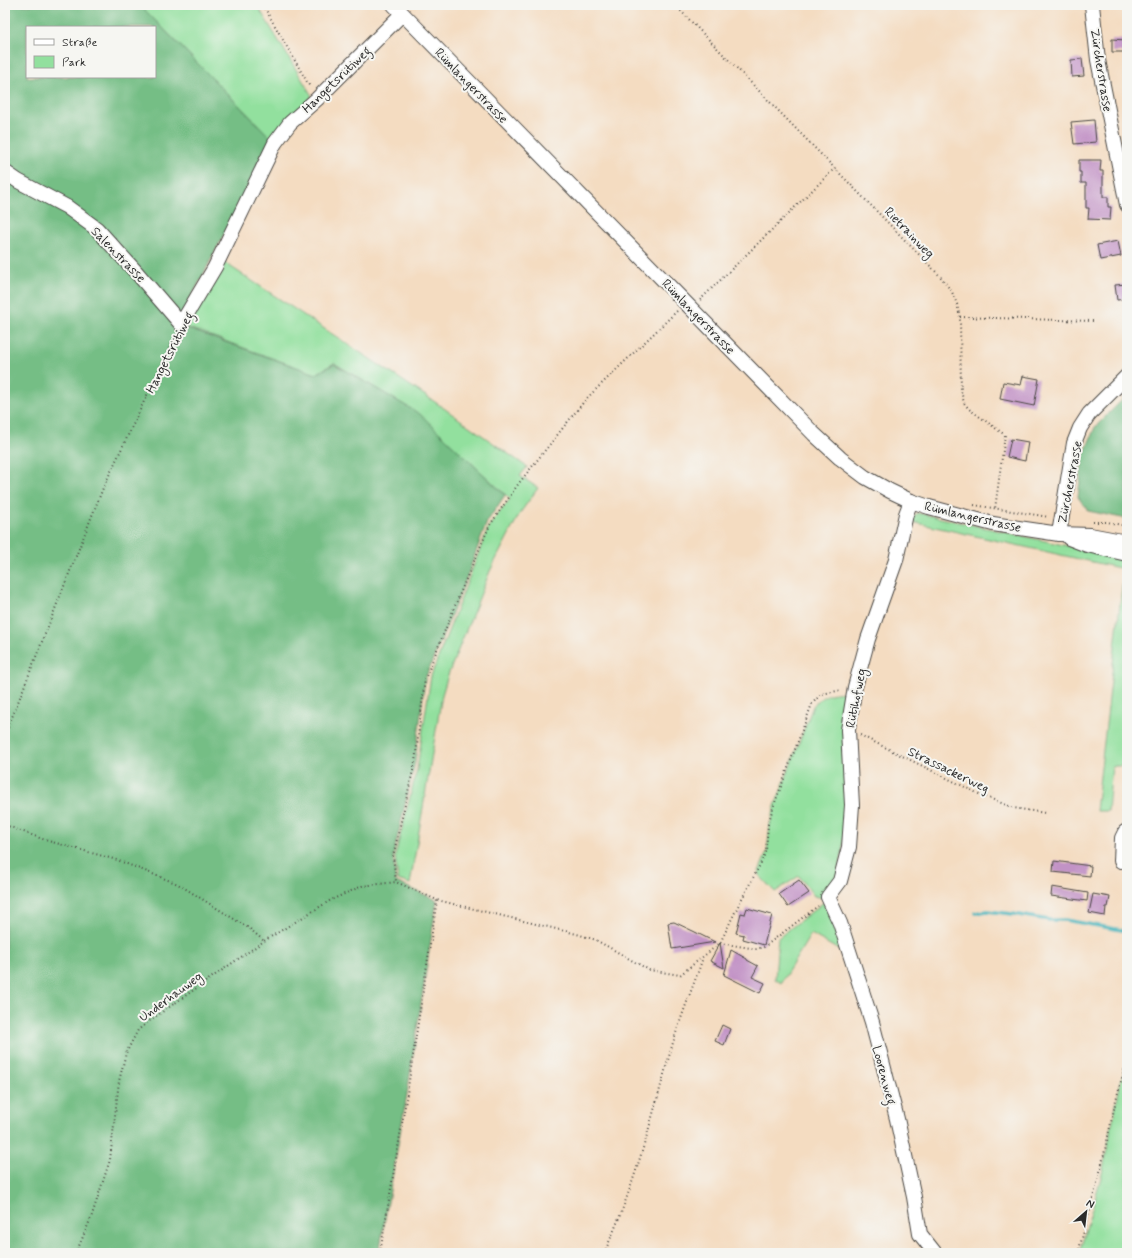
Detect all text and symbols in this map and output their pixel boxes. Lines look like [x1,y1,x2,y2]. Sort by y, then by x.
legend [26,26,156,78]
street label: Zürcherstrasse [1086,27,1116,113]
text: Straße [62,35,97,51]
street label: Hangetsrütiweg [299,43,377,119]
street label: Rümlangerstrasse [431,45,511,128]
text: Park [62,55,86,71]
street label: Rietrainweg [879,204,938,263]
street label: Salenstrasse [87,223,149,287]
street label: Rümlangerstrasse [658,276,738,359]
street label: Hangetsrütiweg [142,309,200,397]
street label: Zürcherstrasse [1054,439,1087,525]
street label: Rümlangerstrasse [923,498,1023,537]
street label: Rütihofweg [842,667,872,730]
street label: Strassackerweg [905,743,992,797]
street label: Underhauweg [136,968,207,1027]
street label: Loorenweg [866,1044,900,1108]
north arrow [1066,1192,1106,1232]
text: N [1084,1196,1097,1212]

